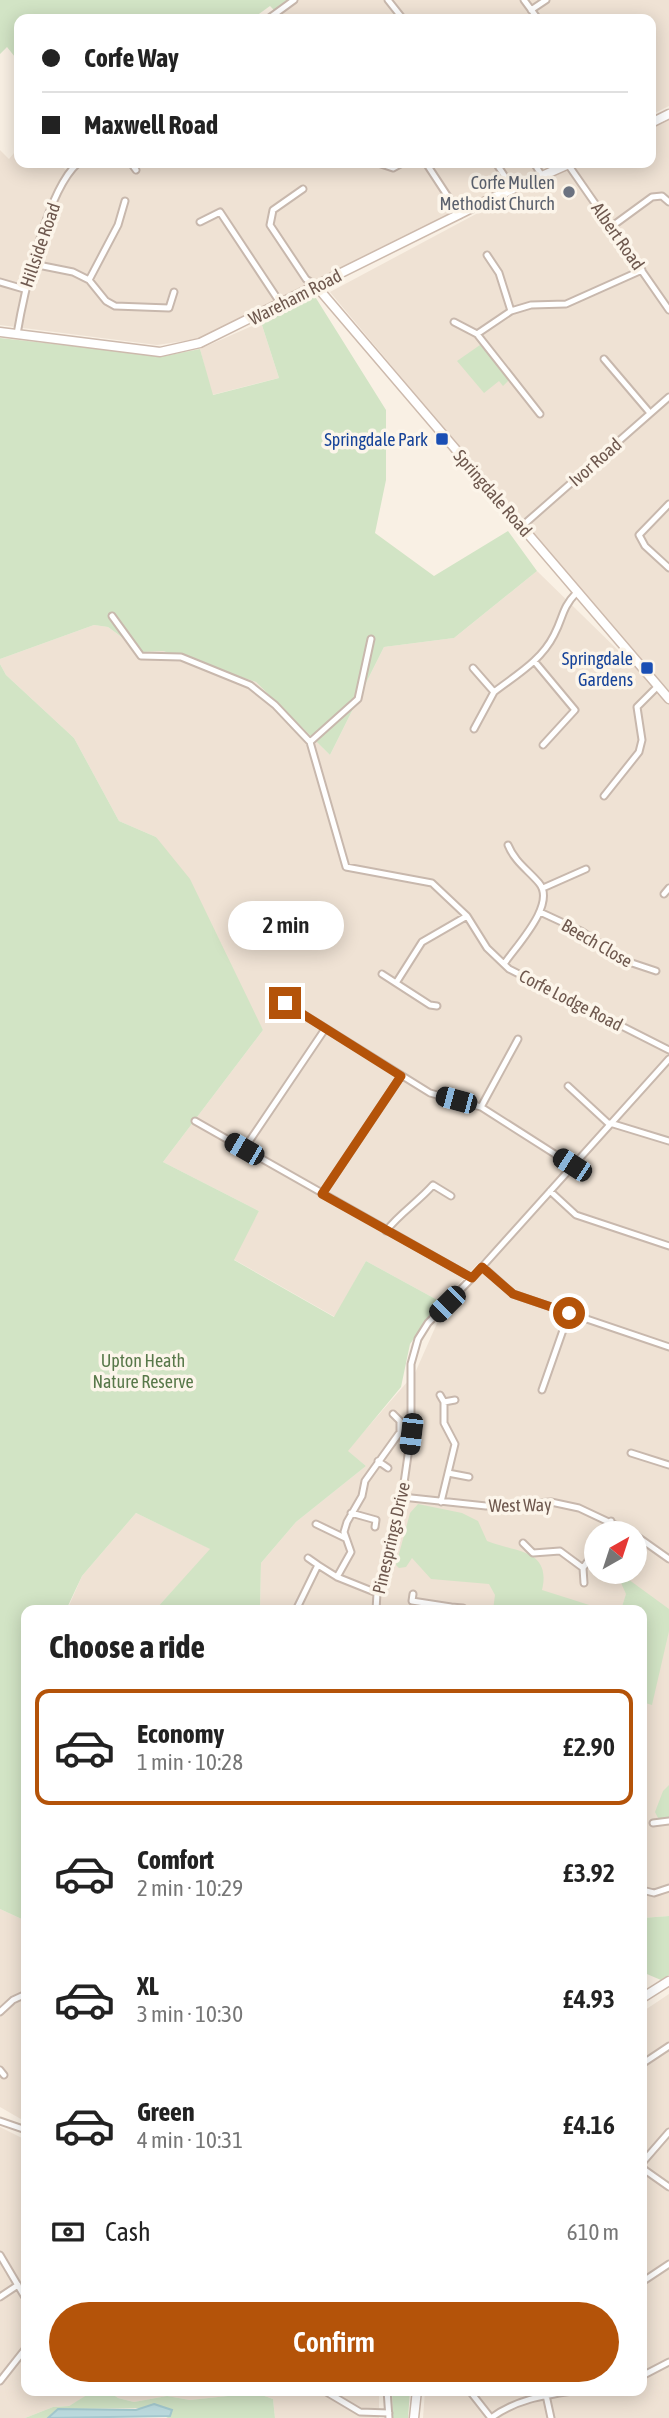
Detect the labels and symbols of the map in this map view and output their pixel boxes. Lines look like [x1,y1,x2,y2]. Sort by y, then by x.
place label: Corfe Mullen Methodist Church [439,172,555,214]
marker: Corfe Mullen Methodist Church [561,184,577,200]
street label: Albert Road [587,198,649,274]
street label: Hillside Road [16,200,64,290]
street label: Wareham Road [245,265,345,329]
place label: Springdale Park [324,429,428,450]
marker: Springdale Park [434,431,450,447]
street label: Ivor Road [565,434,625,490]
street label: Springdale Road [450,445,536,541]
place label: Springdale Gardens [562,648,633,690]
marker: Springdale Gardens [639,660,655,676]
callout: 2 min [227,902,343,950]
street label: Beech Close [558,914,636,972]
street label: Corfe Lodge Road [516,965,626,1035]
route end [269,987,301,1019]
car [433,1084,480,1116]
car [221,1129,268,1169]
car [549,1145,596,1185]
car [425,1282,470,1326]
route start [553,1297,585,1329]
park label: Upton Heath Nature Reserve [92,1350,194,1392]
car [399,1412,424,1456]
street label: Pinesprings Drive [368,1480,414,1596]
street label: West Way [488,1494,552,1516]
north arrow [584,1521,648,1584]

